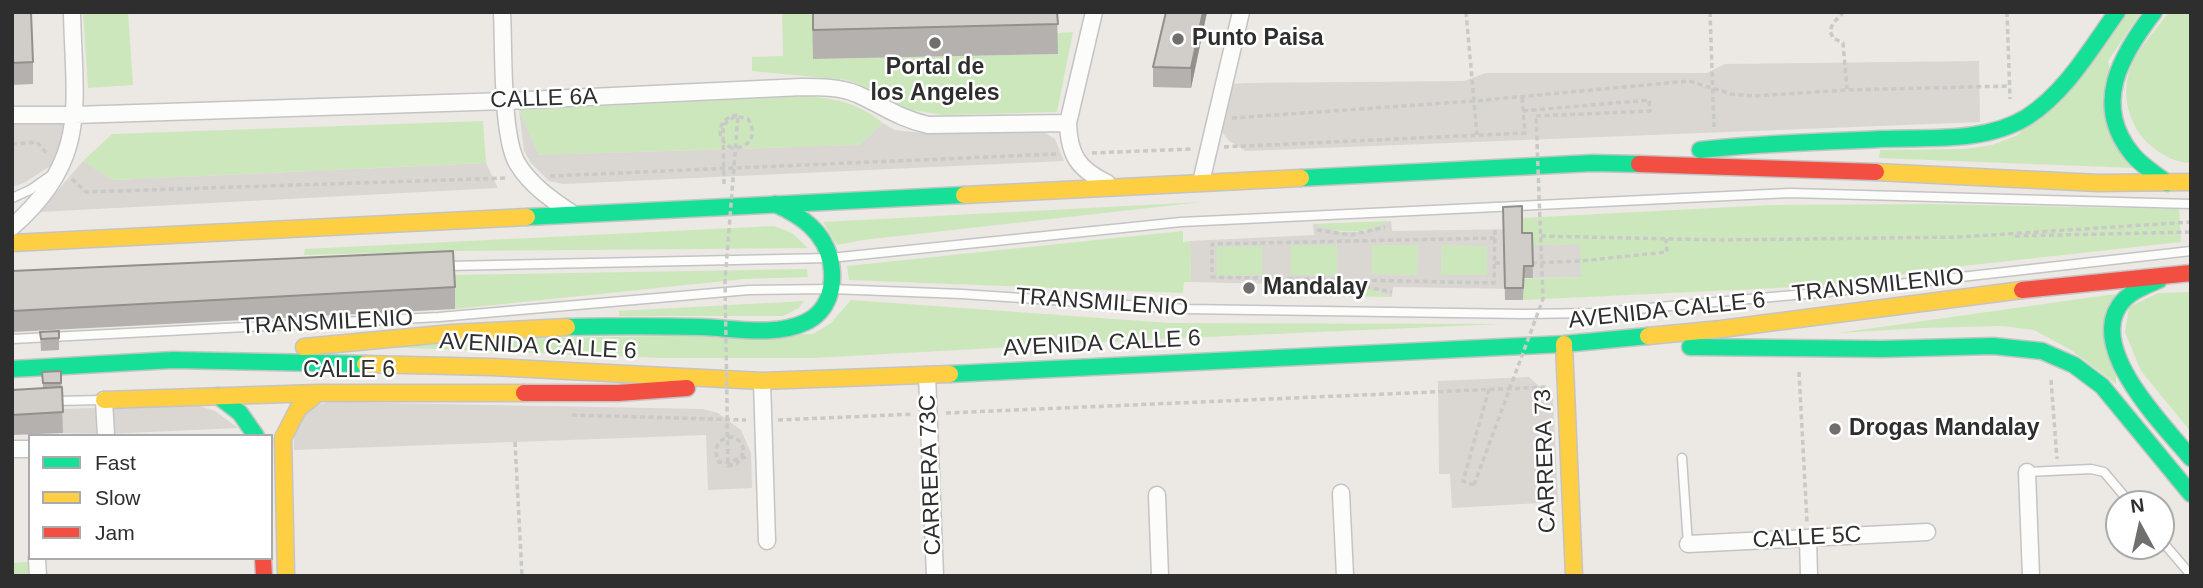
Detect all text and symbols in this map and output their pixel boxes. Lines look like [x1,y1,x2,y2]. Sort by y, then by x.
place label: Punto Paisa [1192,25,1324,53]
marker: Punto Paisa [1170,31,1186,47]
marker: Portal de los Angeles [927,35,943,51]
place label: Portal de los Angeles [870,54,1000,108]
street label: CALLE 6A [490,83,598,115]
street label: TRANSMILENIO [1791,263,1965,309]
place label: Mandalay [1263,274,1368,302]
marker: Mandalay [1241,280,1257,296]
street label: TRANSMILENIO [1015,283,1189,323]
street label: AVENIDA CALLE 6 [1567,287,1767,335]
street label: TRANSMILENIO [240,305,414,341]
street label: AVENIDA CALLE 6 [1003,325,1201,363]
street label: AVENIDA CALLE 6 [439,328,637,366]
street label: CALLE 6 [303,357,395,385]
street label: CARRERA 73 [1530,388,1562,534]
street label: CARRERA 73C [914,394,948,556]
place label: Drogas Mandalay [1849,415,2039,443]
marker: Drogas Mandalay [1827,421,1843,437]
legend [28,434,273,560]
text: Fast [95,451,136,474]
text: Slow [95,486,141,509]
north arrow [2105,490,2175,560]
text: N [2129,494,2146,517]
text: Jam [95,521,135,544]
street label: CALLE 5C [1752,521,1862,555]

